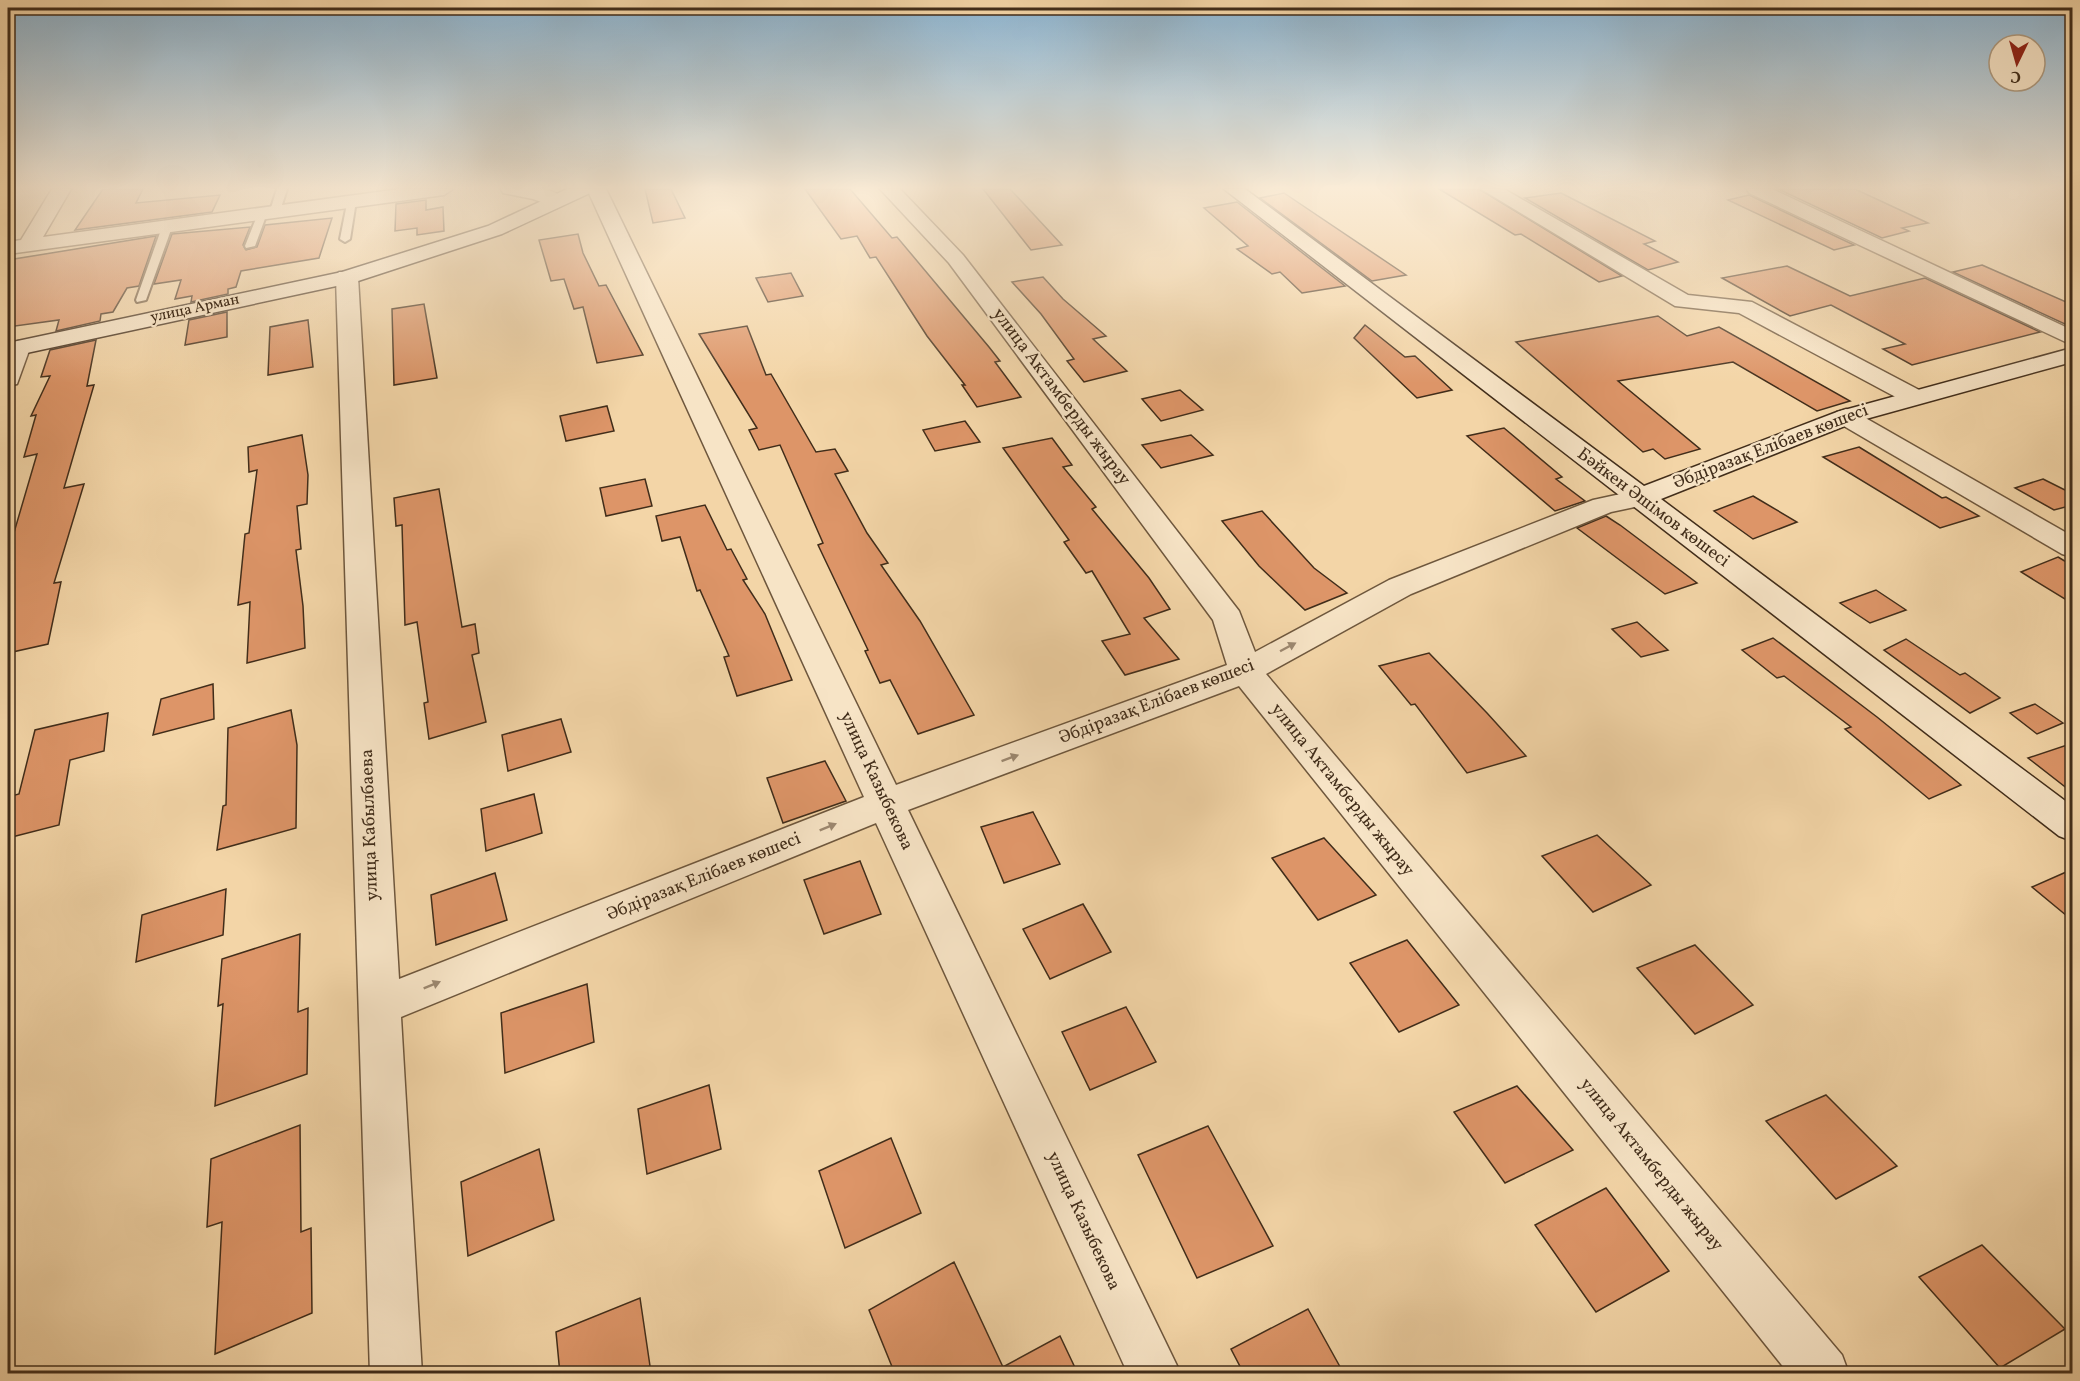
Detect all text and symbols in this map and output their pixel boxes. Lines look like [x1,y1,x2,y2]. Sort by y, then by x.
north arrow [1987,33,2047,93]
text: С [2010,65,2022,87]
street label: улица Арман [149,289,241,329]
street label: улица Актамберды жырау [986,303,1136,491]
street label: Әбдіразақ Елібаев көшесі [1670,398,1872,496]
street label: Бәйкен Әшімов көшесі [1572,442,1734,574]
one-way arrow [1280,642,1297,652]
street label: Әбдіразақ Елібаев көшесі [1056,653,1258,751]
street label: улица Актамберды жырау [1264,698,1420,882]
street label: улица Казыбекова [833,708,919,854]
street label: улица Кабылбаева [355,749,385,901]
one-way arrow [1001,753,1019,762]
one-way arrow [819,822,837,832]
street label: Әбдіразақ Елібаев көшесі [603,827,805,927]
one-way arrow [423,980,441,990]
street label: улица Актамберды жырау [1573,1073,1729,1257]
street label: улица Казыбекова [1040,1148,1126,1294]

